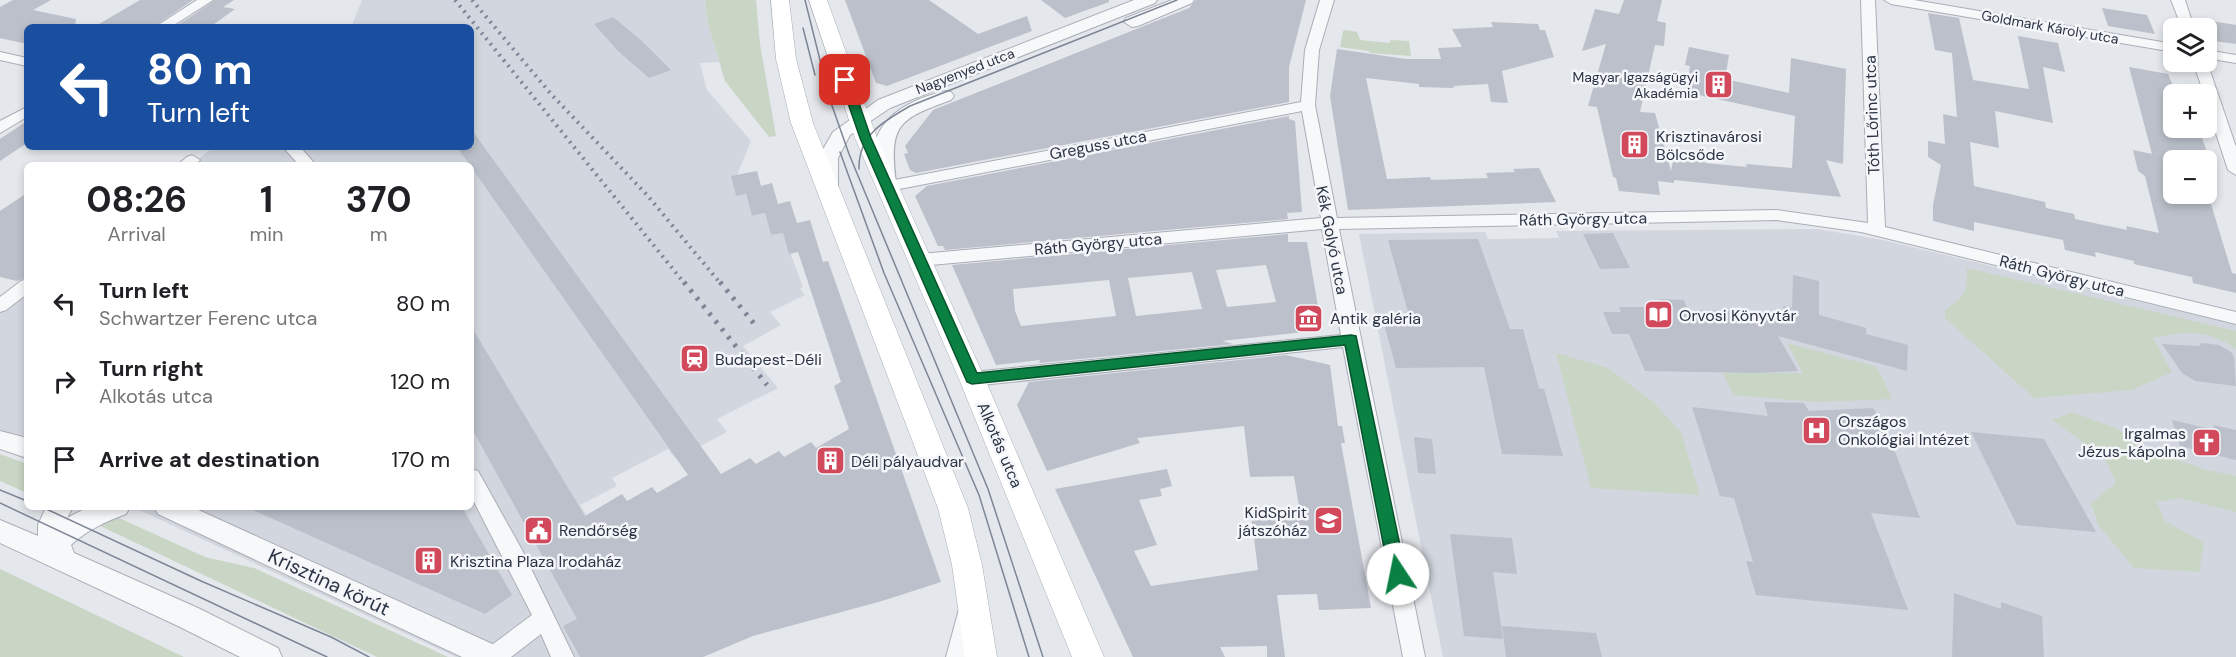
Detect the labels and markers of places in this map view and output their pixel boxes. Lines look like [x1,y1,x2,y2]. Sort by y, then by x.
pin [819,54,870,105]
place label: Magyar Igazságügyi Akadémia [1572,68,1698,102]
building icon: Magyar Igazságügyi Akadémia [1703,69,1735,101]
place label: Krisztinavárosi Bölcsőde [1656,126,1762,165]
building icon: Krisztinavárosi Bölcsőde [1619,129,1651,161]
library icon: Orvosi Könyvtár [1642,299,1674,331]
museum icon: Antik galéria [1293,302,1325,334]
place label: Orvosi Könyvtár [1679,305,1797,326]
place label: Antik galéria [1330,308,1421,329]
station icon: Budapest-Déli [678,343,710,375]
place label: Budapest-Déli [715,349,822,370]
place label: Országos Onkológiai Intézet [1838,411,1969,450]
hospital icon: Országos Onkológiai Intézet [1801,414,1833,446]
place label: Irgalmas Jézus-kápolna [2078,423,2186,462]
church icon: Irgalmas Jézus-kápolna [2191,426,2223,458]
building icon: Déli pályaudvar [814,445,846,477]
place label: Déli pályaudvar [851,451,964,472]
place label: KidSpirit játszóház [1237,502,1307,541]
school or university icon: KidSpirit játszóház [1312,505,1344,537]
public building icon: Rendőrség [522,514,554,546]
place label: Rendőrség [559,520,638,541]
building icon: Krisztina Plaza Irodaház [413,545,445,577]
place label: Krisztina Plaza Irodaház [450,551,621,572]

